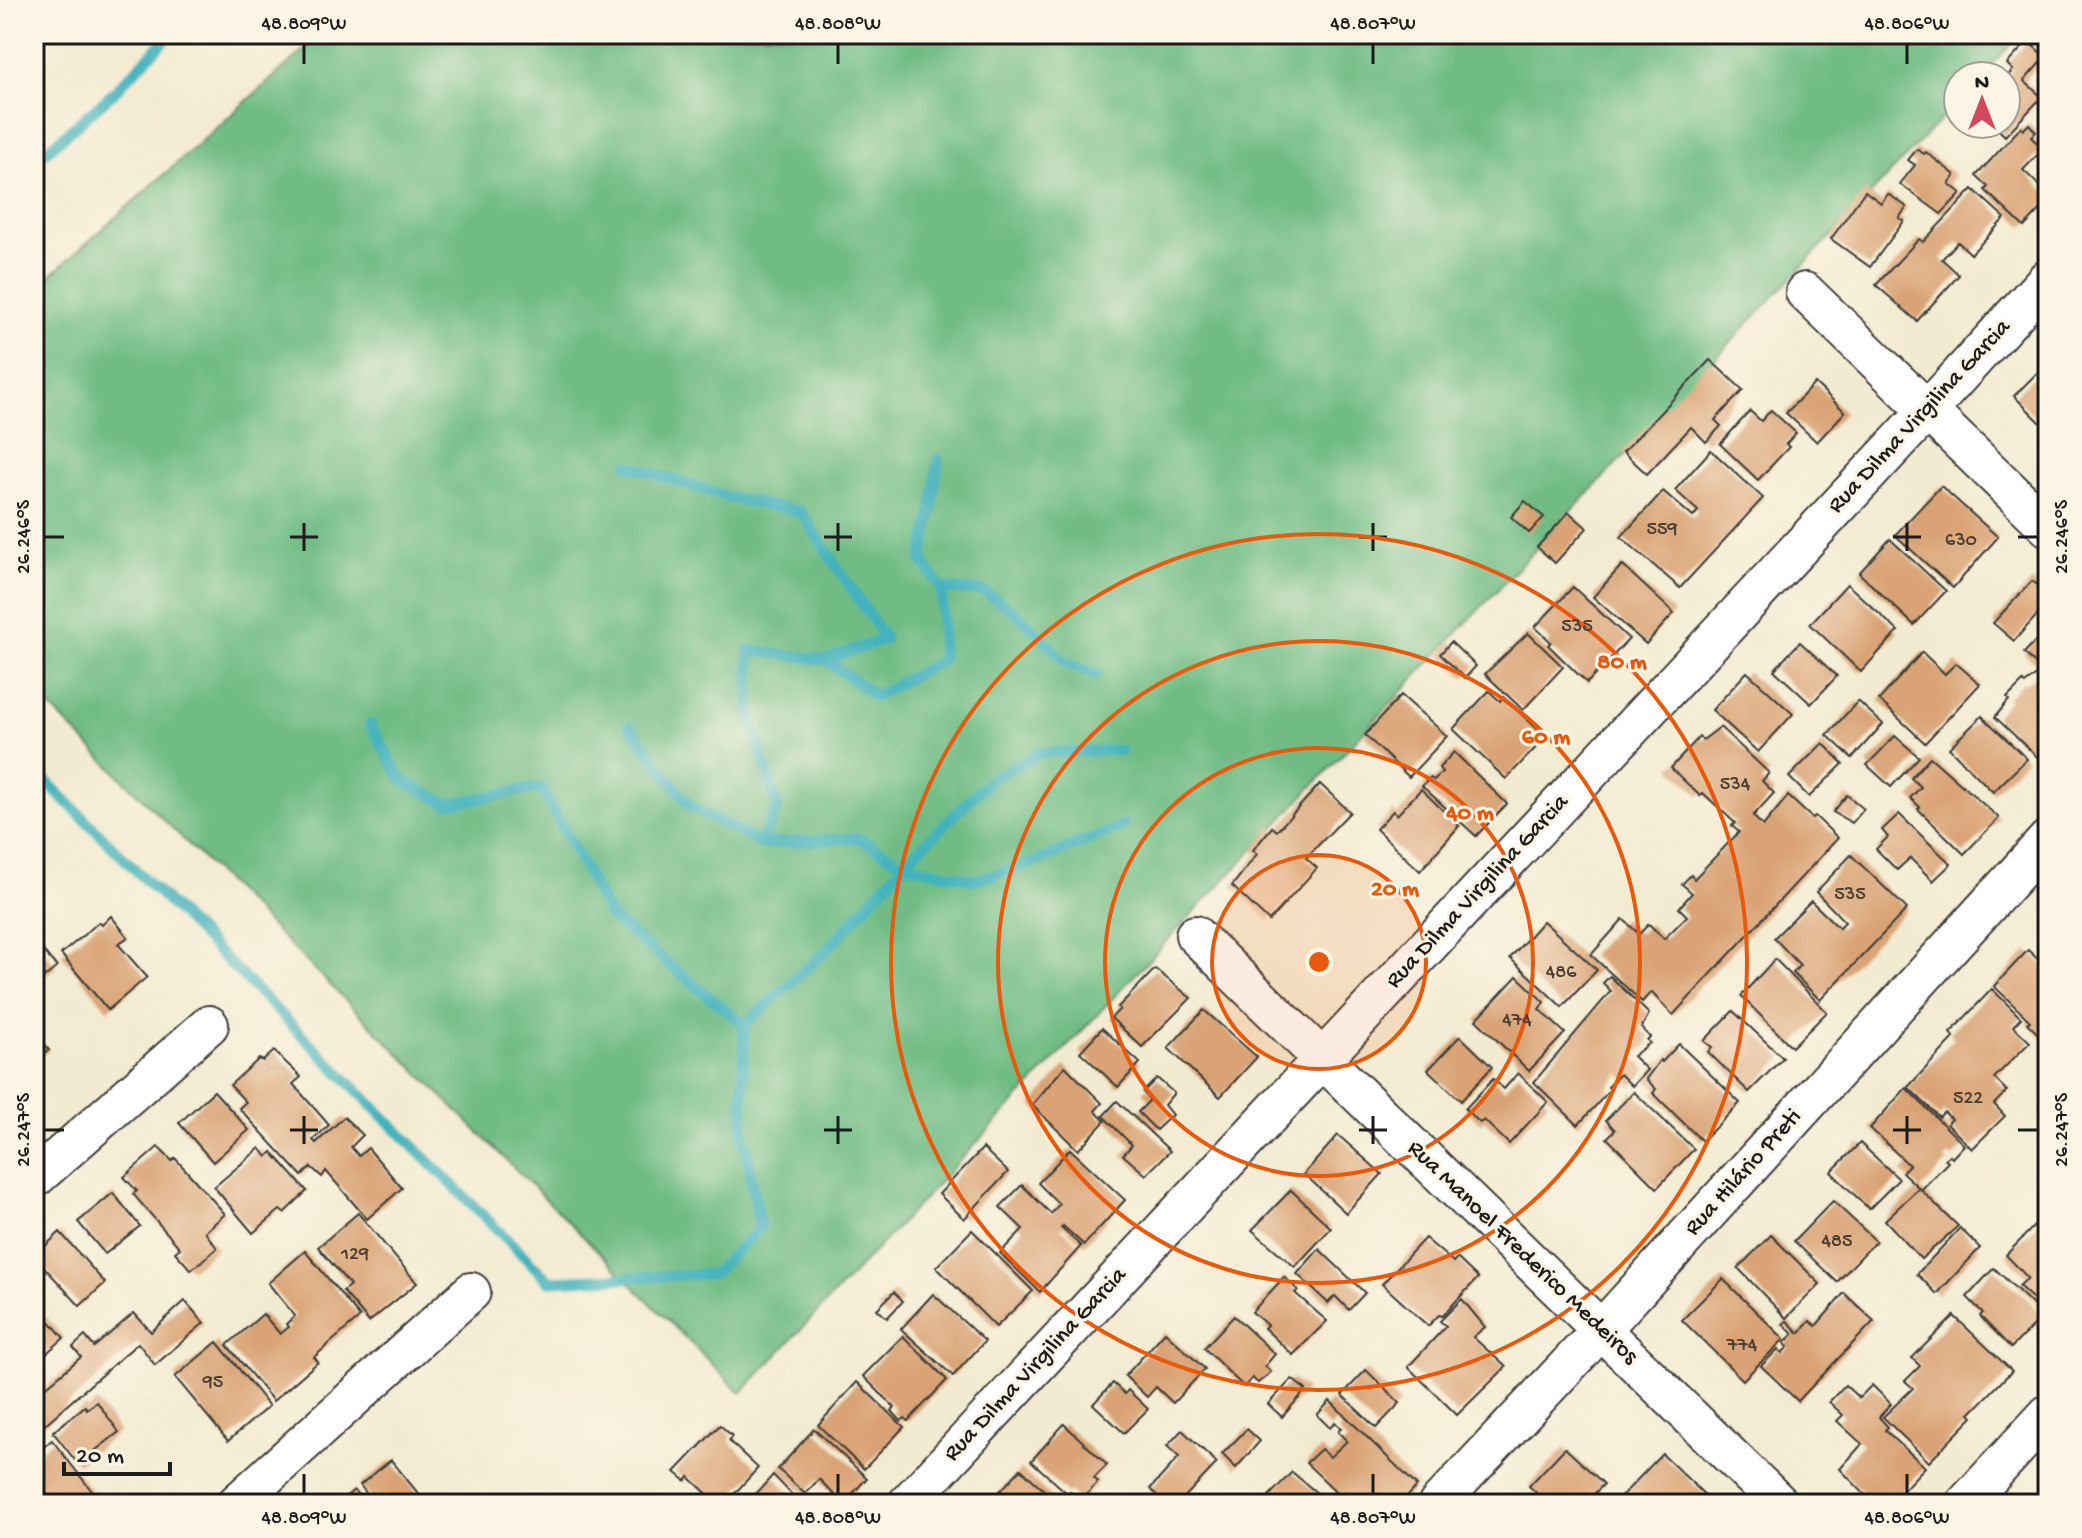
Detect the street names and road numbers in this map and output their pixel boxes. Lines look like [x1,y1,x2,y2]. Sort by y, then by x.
street label: Rua Dilma Virgilina Garcia [1822,313,2018,520]
street label: Rua Dilma Virgilina Garcia [1380,788,1576,995]
street label: Rua Hilário Preti [1679,1103,1809,1243]
street label: Rua Manoel Frederico Medeiros [1400,1135,1644,1372]
street label: Rua Dilma Virgilina Garcia [938,1261,1134,1468]

